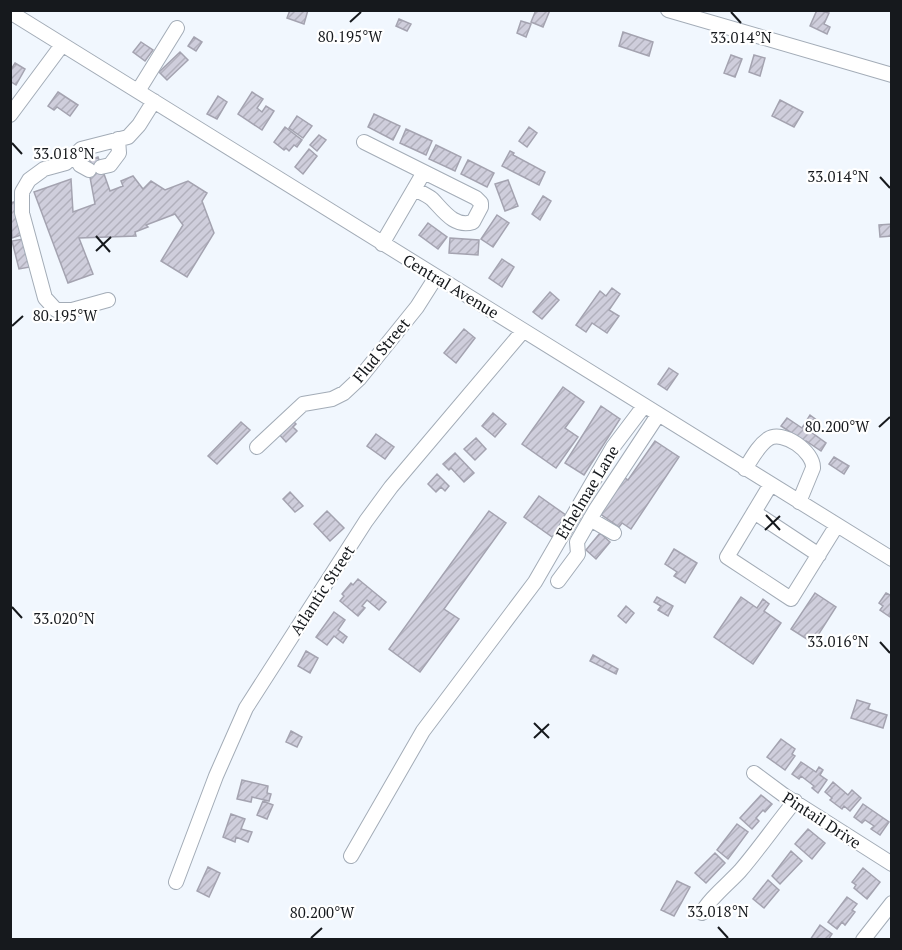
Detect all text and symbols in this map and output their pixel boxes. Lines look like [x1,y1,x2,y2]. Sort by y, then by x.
text: 80.195°W [318,26,383,46]
text: 33.014°N [710,27,772,47]
text: 33.018°N [33,143,95,163]
text: 33.014°N [807,166,869,186]
street label: Central Avenue [399,249,503,323]
text: 80.195°W [33,305,98,325]
street label: Flud Street [347,313,415,387]
text: 80.200°W [805,416,870,436]
street label: Ethelmae Lane [550,441,624,543]
street label: Atlantic Street [285,541,359,639]
text: 33.020°N [33,608,95,628]
text: 33.016°N [807,631,869,651]
street label: Pintail Drive [778,786,866,854]
text: 33.018°N [687,901,749,921]
text: 80.200°W [290,902,355,922]

